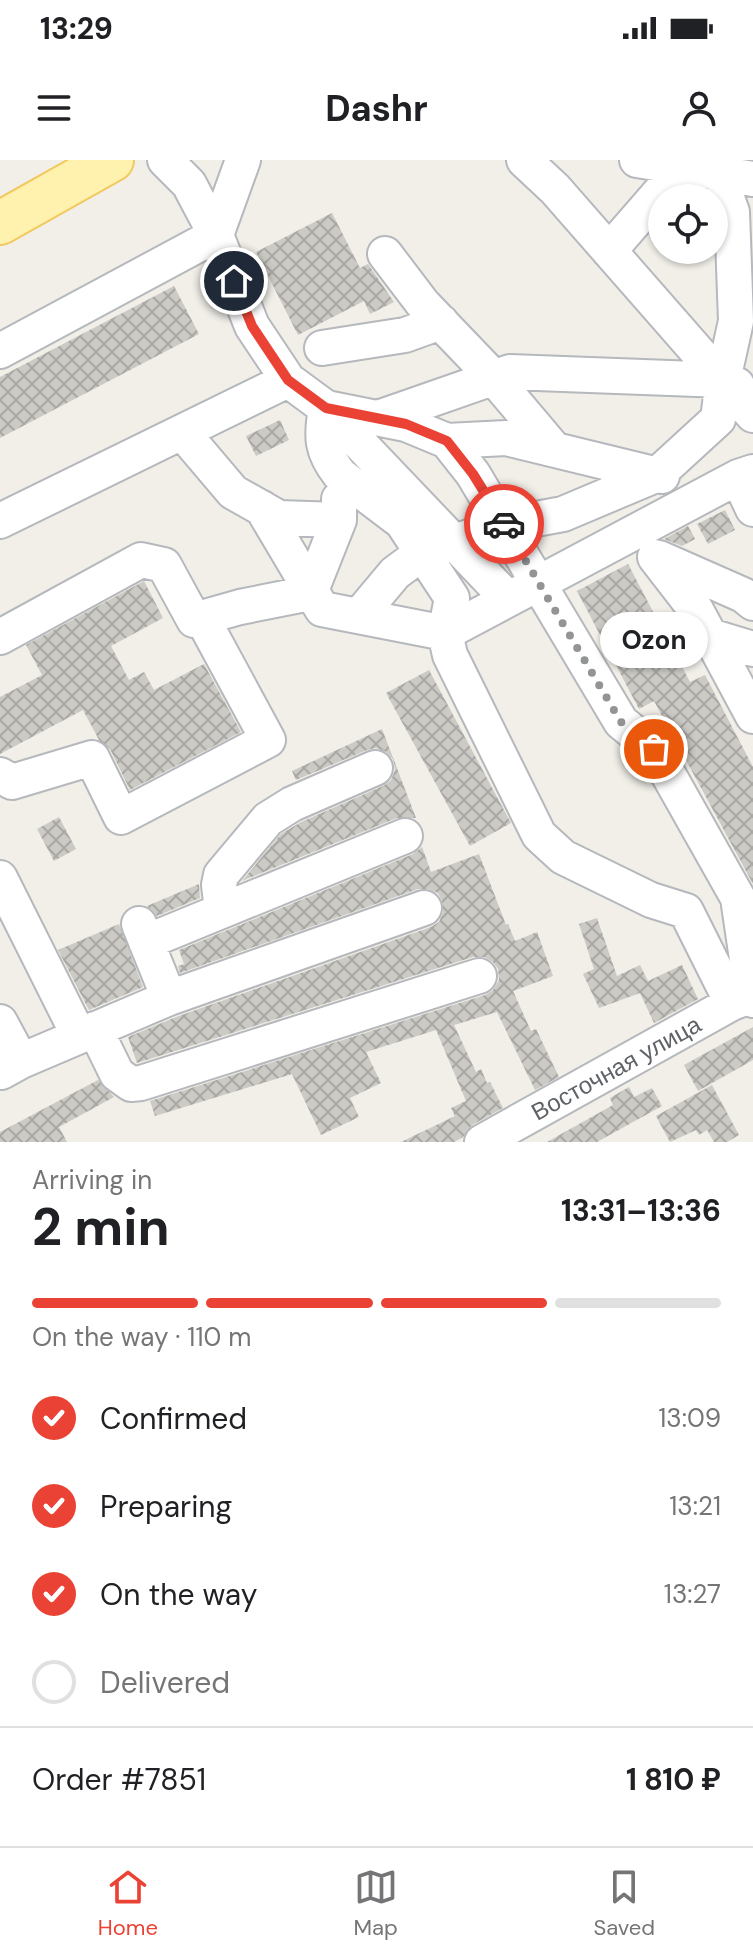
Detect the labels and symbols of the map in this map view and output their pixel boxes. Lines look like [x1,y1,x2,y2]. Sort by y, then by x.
pin [200,247,268,315]
courier [464,484,544,564]
callout: Ozon [600,613,708,669]
pin [620,715,688,783]
street label: Восточная улица [526,1008,707,1127]

